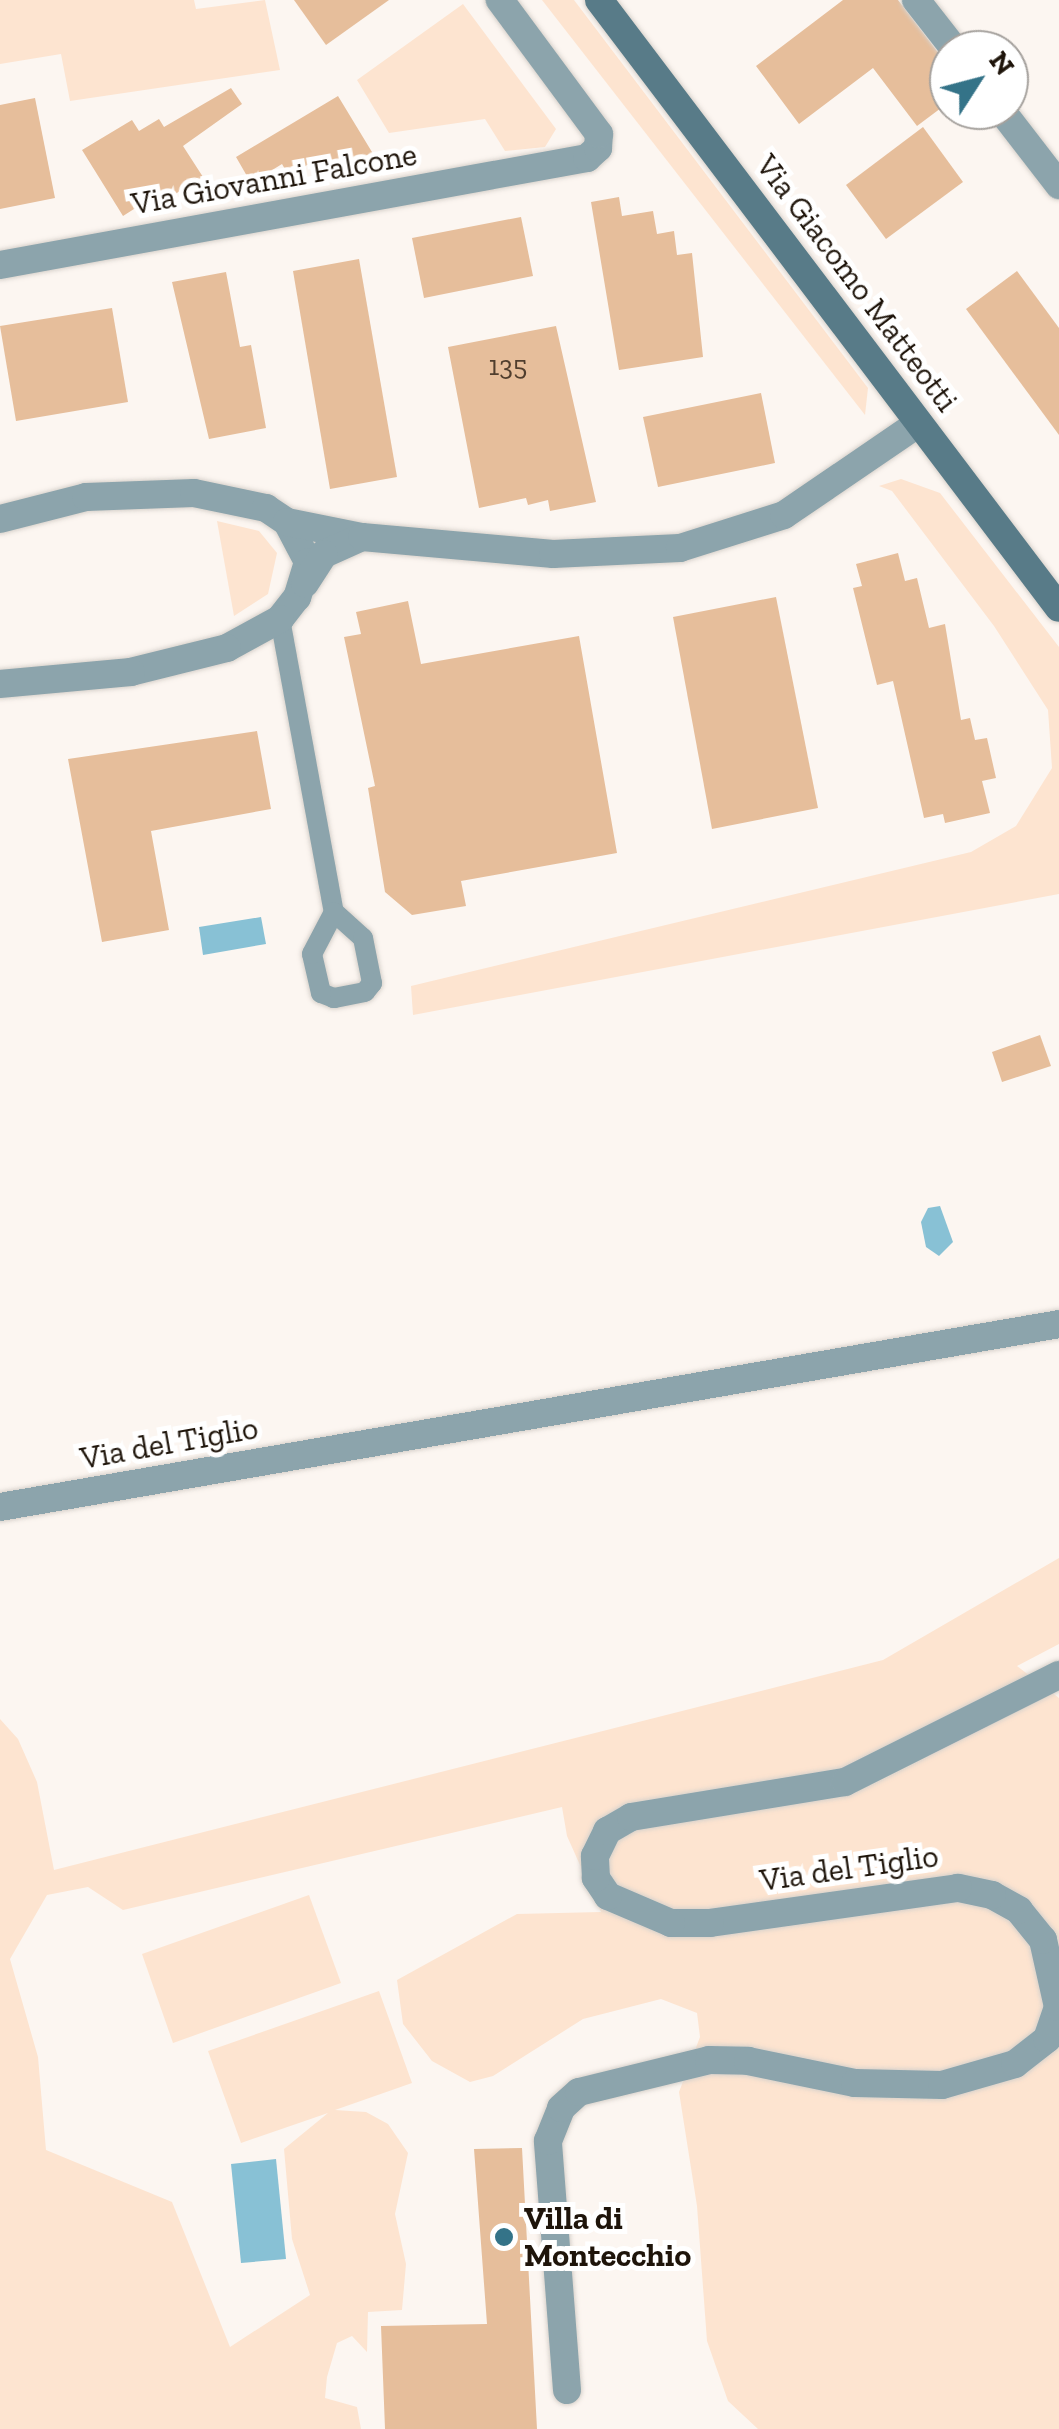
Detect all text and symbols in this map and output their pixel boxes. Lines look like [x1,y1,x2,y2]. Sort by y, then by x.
north arrow [929,30,1029,130]
text: N [982,45,1022,82]
street label: Via Giovanni Falcone [128,135,420,223]
street label: Via Giacomo Matteotti [748,147,966,419]
house number: 135 [489,349,527,383]
street label: Via del Tiglio [77,1408,261,1478]
street label: Via del Tiglio [757,1836,941,1900]
place label: Villa di Montecchio [524,2200,691,2275]
marker: Villa di Montecchio [493,2226,515,2248]

